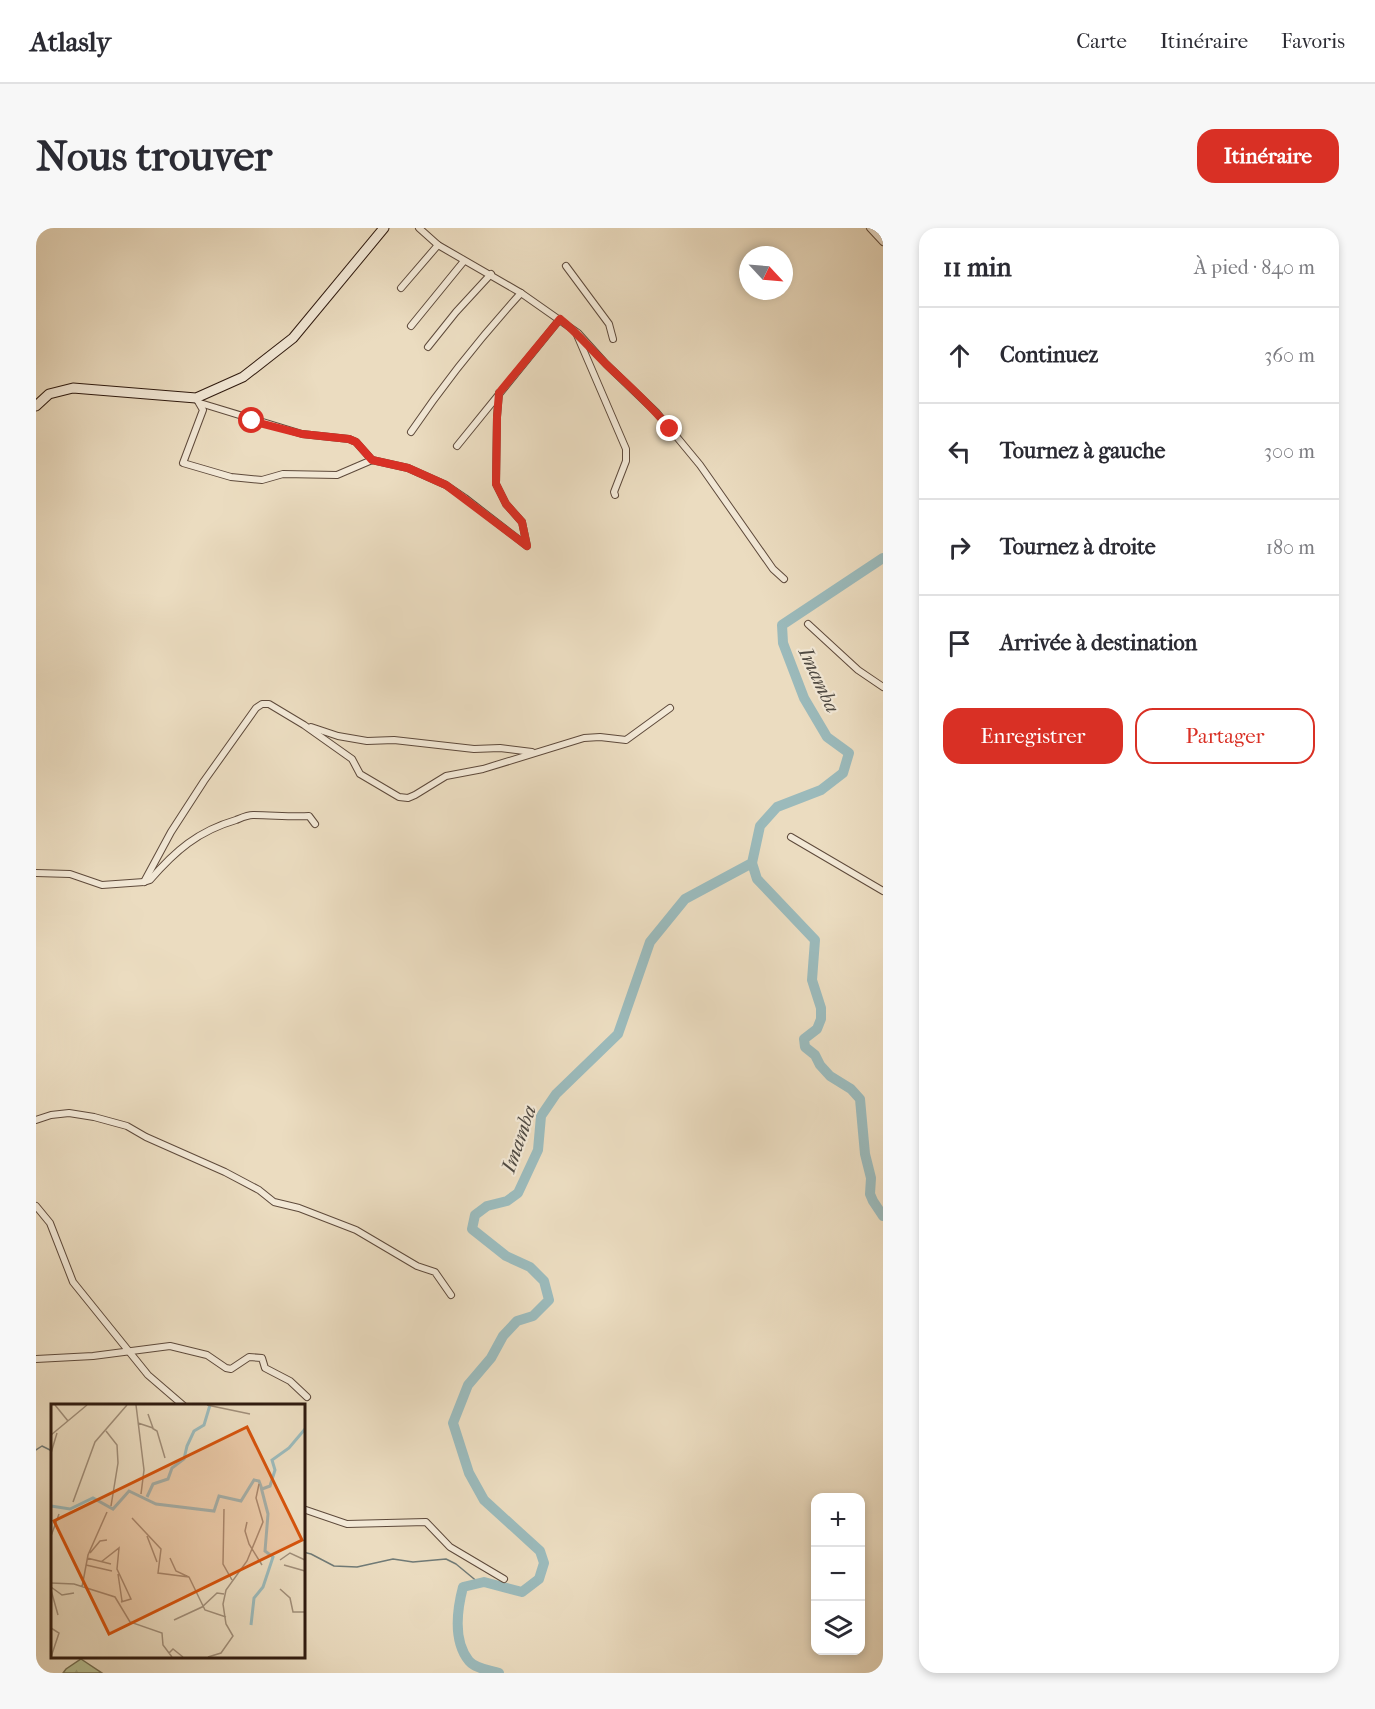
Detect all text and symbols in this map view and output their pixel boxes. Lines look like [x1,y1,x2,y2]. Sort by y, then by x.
text: Atlasly [30,25,111,58]
text: Carte [1076,29,1127,53]
text: Itinéraire [1160,29,1248,53]
text: Favoris [1281,29,1345,53]
button: Itinéraire [1197,129,1339,183]
text: Nous trouver [36,132,272,181]
north arrow [739,246,793,300]
text: 11 min [943,252,1012,283]
text: À pied · 840 m [1194,256,1315,279]
icon: ahead [943,339,976,372]
text: Continuez [1000,342,1098,368]
text: 360 m [1264,344,1315,367]
route start [238,407,264,433]
route end [656,415,682,441]
icon: left [943,435,976,468]
text: Tournez à gauche [1000,438,1165,464]
text: 300 m [1264,440,1315,463]
icon: right [943,531,976,564]
text: Tournez à droite [1000,534,1156,560]
text: 180 m [1266,536,1315,559]
icon: arrive [943,627,976,660]
text: Arrivée à destination [1000,630,1197,656]
water label: Imamba [793,643,844,716]
button: Enregistrer [943,708,1123,764]
button: Partager [1135,708,1315,764]
water label: Imamba [496,1102,541,1177]
inset map [51,1404,304,1658]
map controls [811,1493,865,1655]
button: + [811,1493,865,1547]
button: − [811,1547,865,1601]
button: layers [811,1601,865,1655]

